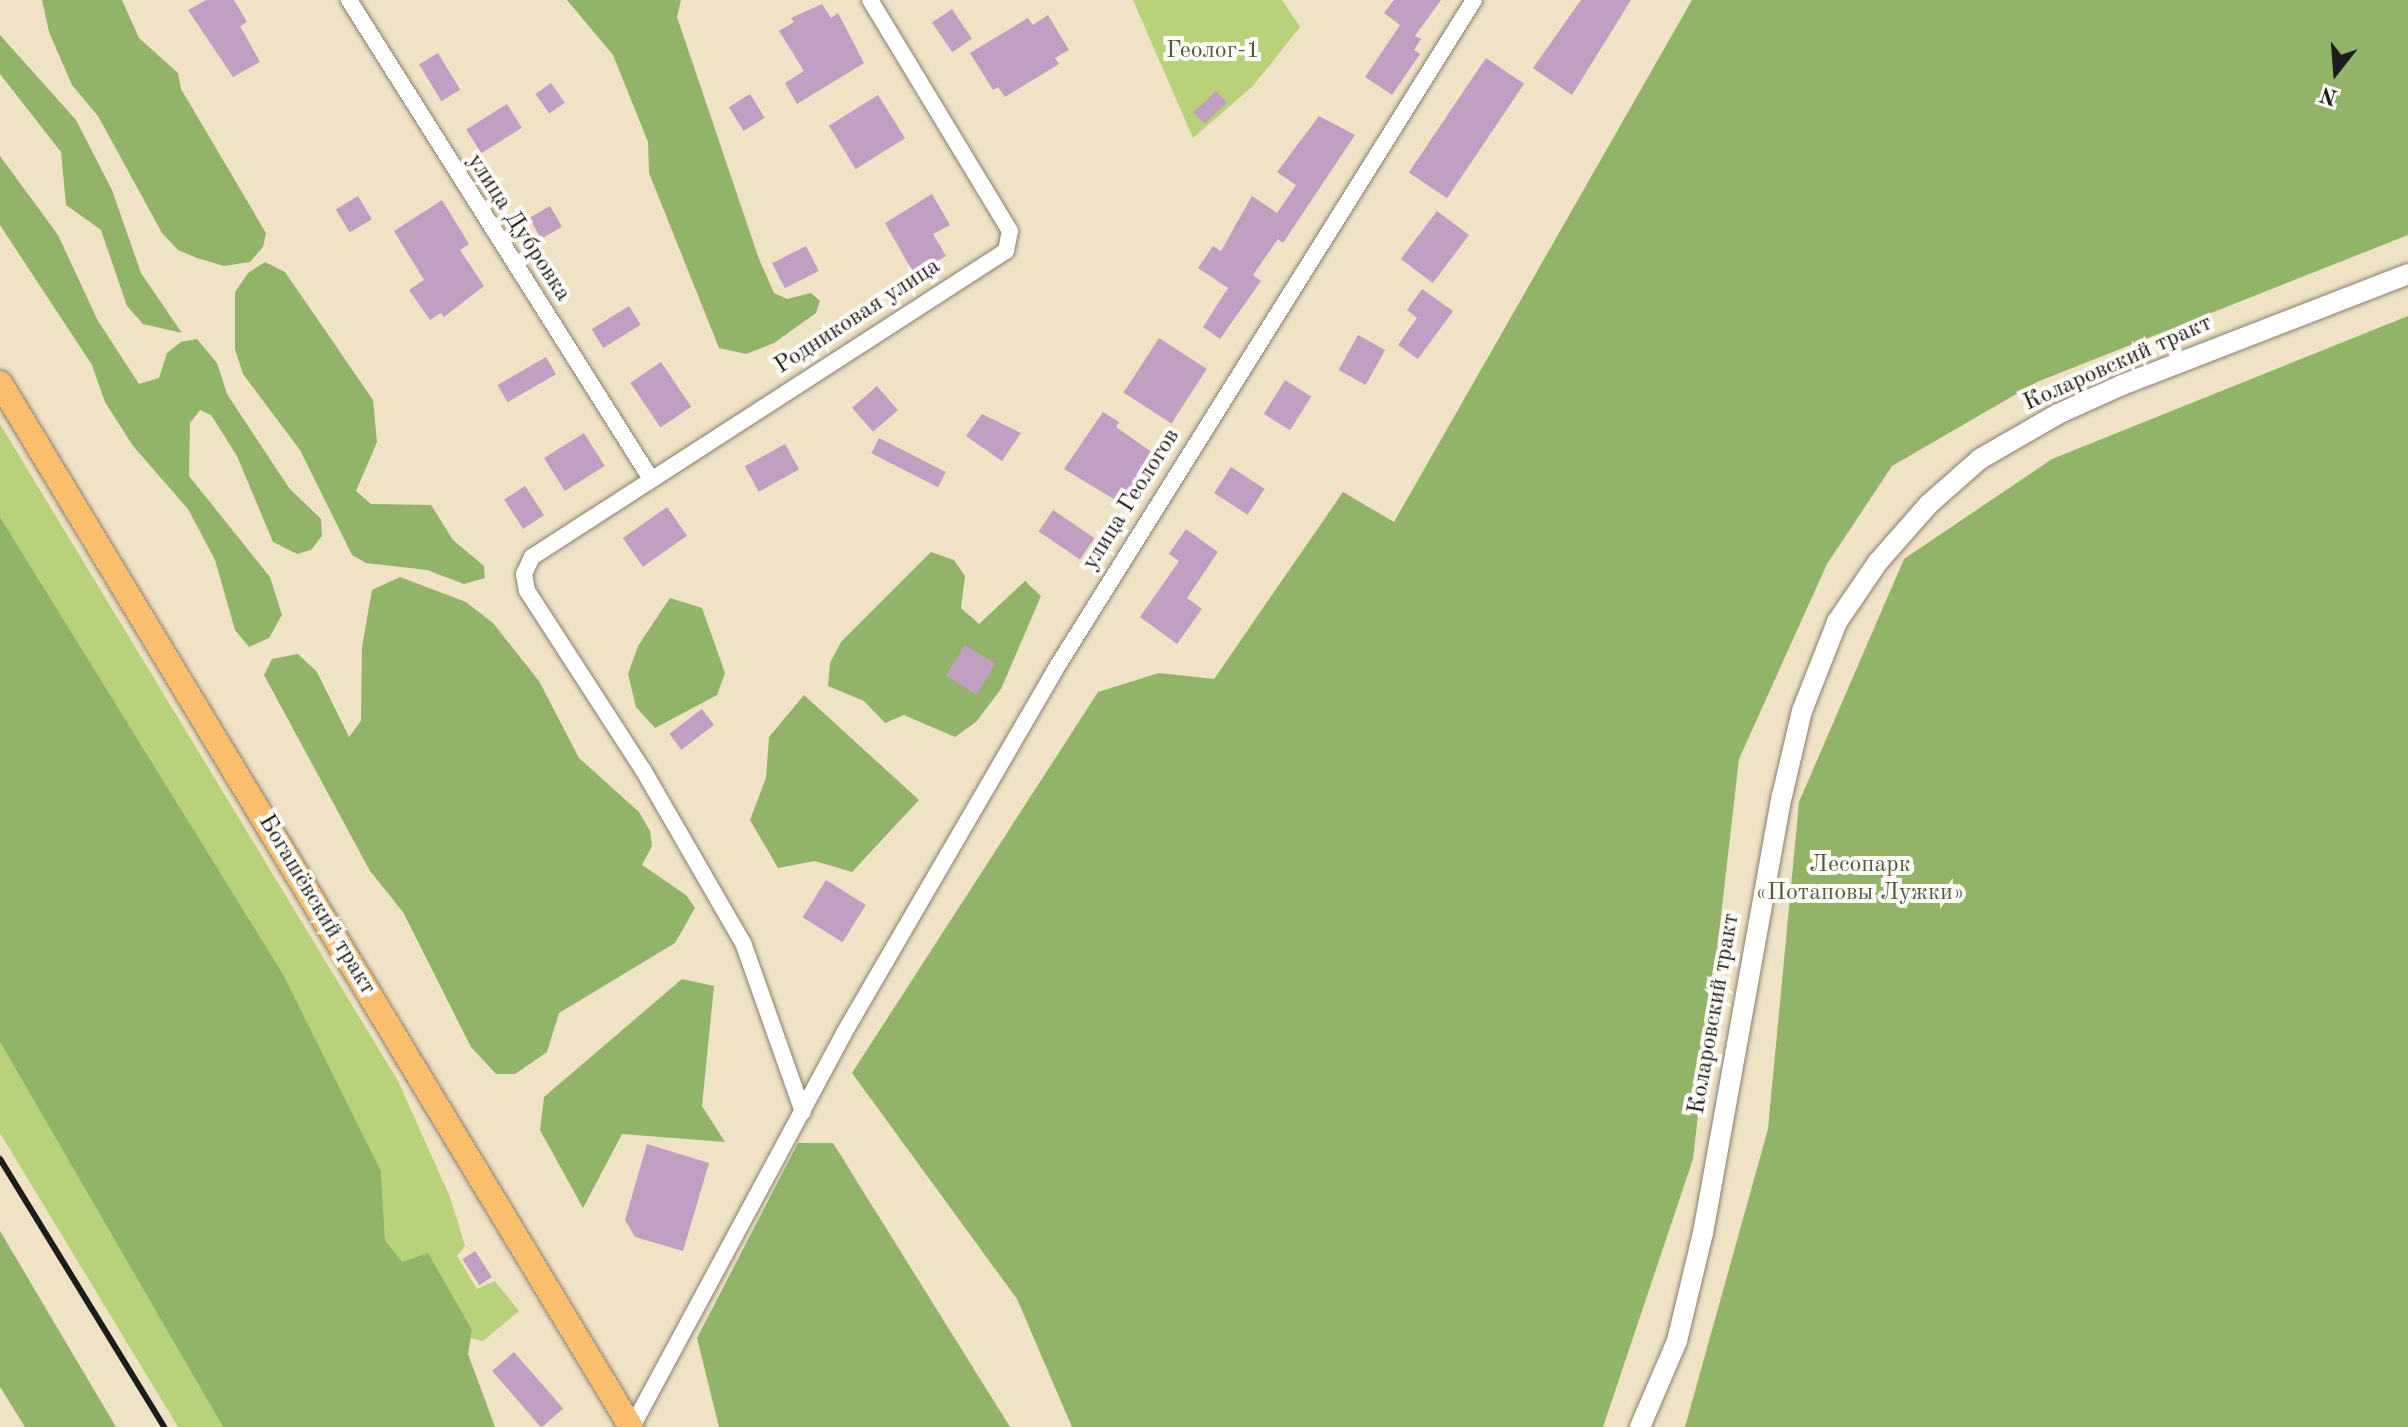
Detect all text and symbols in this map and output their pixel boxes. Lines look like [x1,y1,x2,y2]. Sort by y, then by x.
north arrow [2296,32,2376,112]
park label: Геолог-1 [1166,38,1260,66]
text: N [2318,82,2340,108]
street label: улица Дубровка [460,149,576,307]
street label: Родниковая улица [770,253,946,381]
street label: Коларовский тракт [2019,310,2217,418]
street label: улица Геологов [1077,424,1187,576]
street label: Богашёвский тракт [251,810,381,1000]
park label: Лесопарк «Потаповы Лужки» [1756,852,1964,908]
street label: Коларовский тракт [1683,911,1747,1117]

